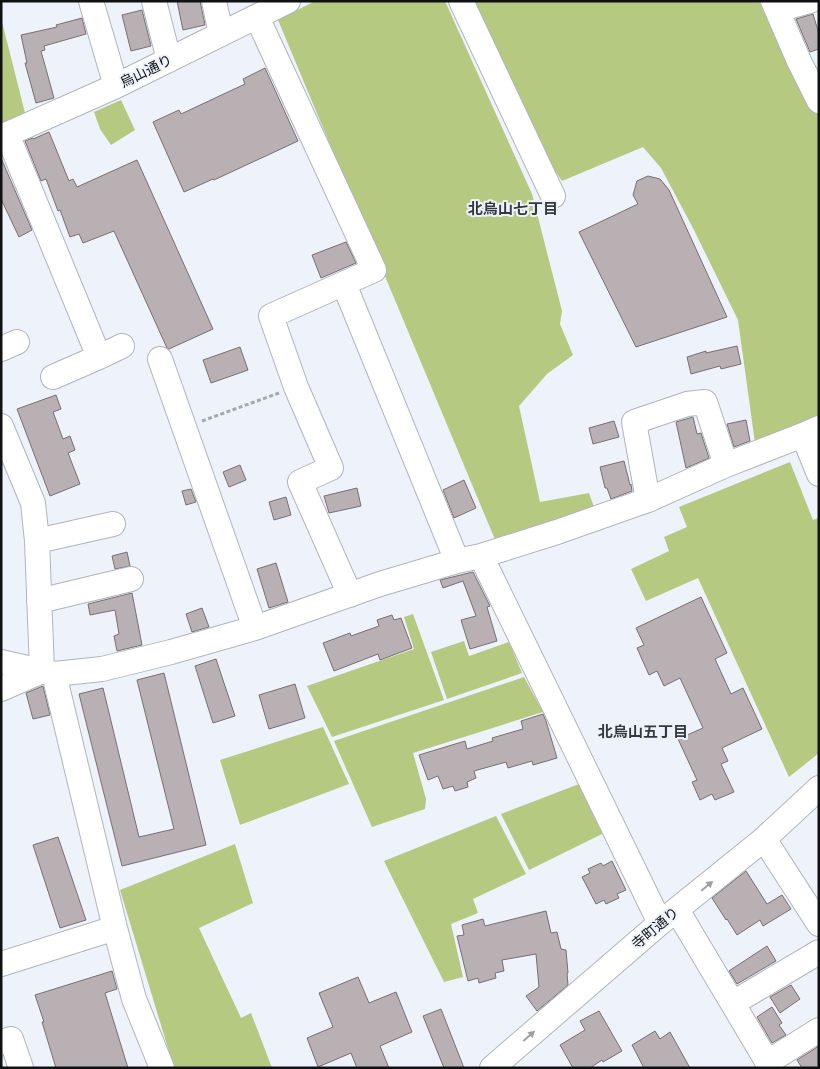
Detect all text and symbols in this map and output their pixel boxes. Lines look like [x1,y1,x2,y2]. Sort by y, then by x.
street label: 烏山通り [117,51,175,91]
district label: 北烏山七丁目 [468,199,558,218]
district label: 北烏山五丁目 [598,722,688,741]
one-way arrow [700,880,713,891]
street label: 寺町通り [628,903,682,953]
one-way arrow [522,1030,535,1041]

